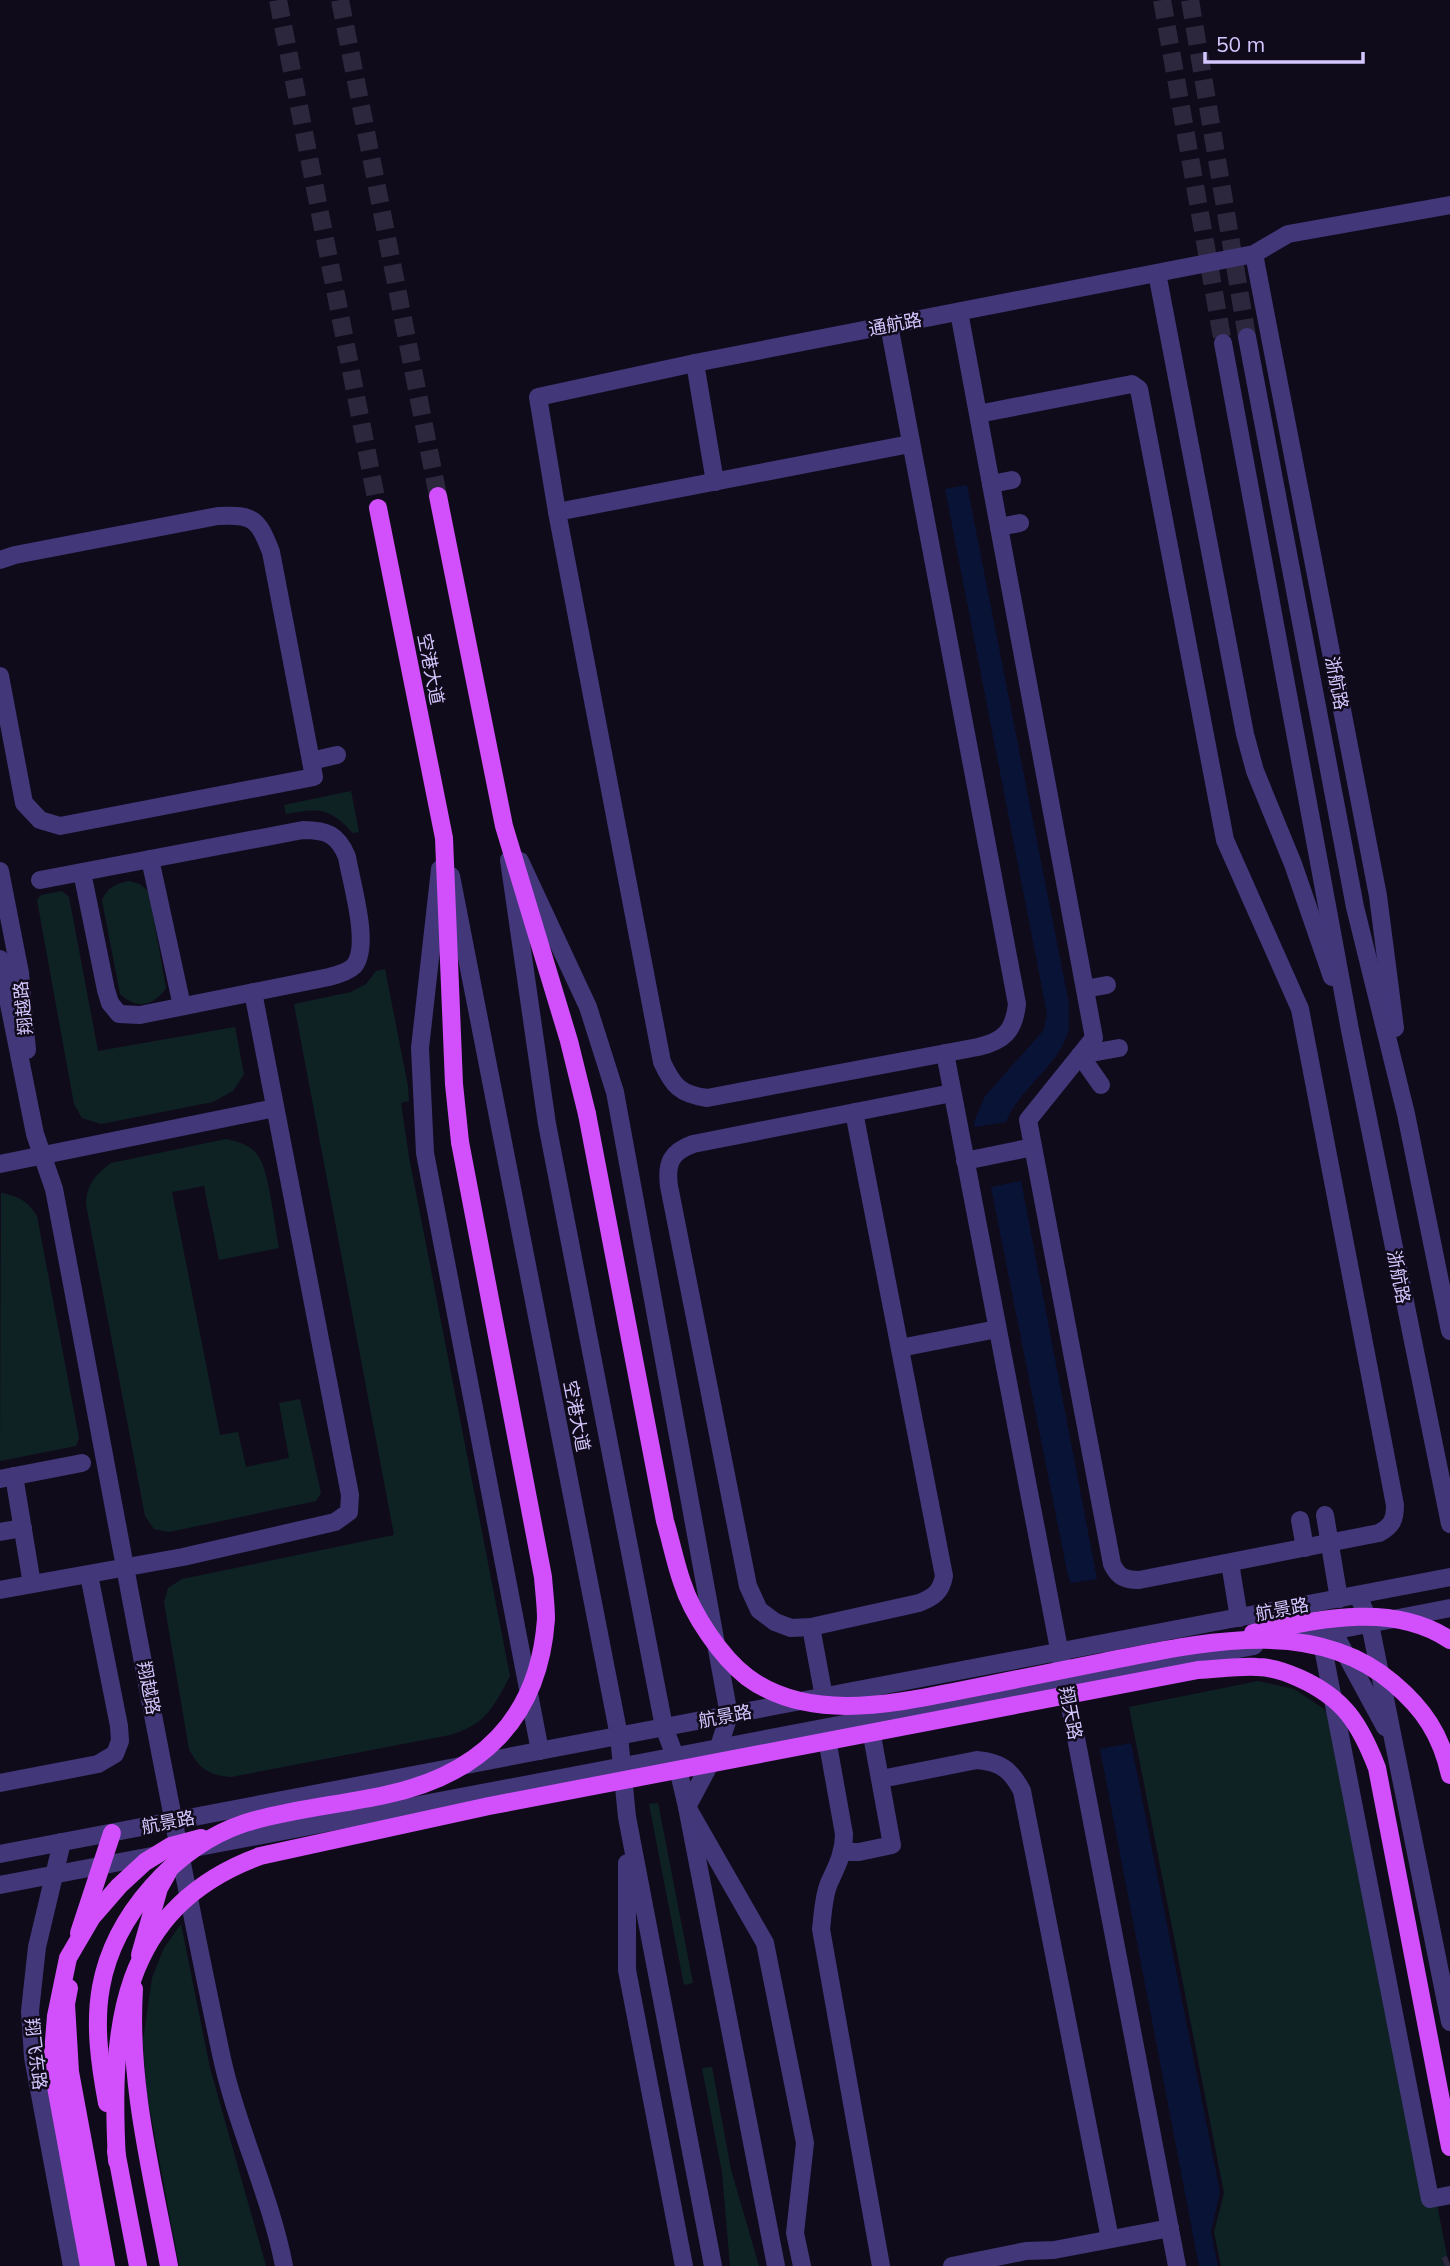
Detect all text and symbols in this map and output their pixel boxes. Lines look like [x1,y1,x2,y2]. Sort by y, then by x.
scale bar [1205,21,1362,65]
text: 50 m [1216,31,1265,57]
street label: 通航路 [866,308,924,340]
street label: 空港大道 [413,631,449,707]
street label: 浙航路 [1321,654,1353,712]
street label: 翔越路 [9,980,37,1036]
street label: 浙航路 [1383,1248,1415,1306]
street label: 空港大道 [559,1378,595,1454]
street label: 航景路 [1253,1593,1311,1625]
street label: 翔越路 [133,1659,165,1717]
street label: 翔天路 [1055,1684,1087,1742]
street label: 航景路 [696,1700,754,1732]
street label: 航景路 [139,1806,197,1838]
street label: 翔飞东路 [20,2017,52,2091]

